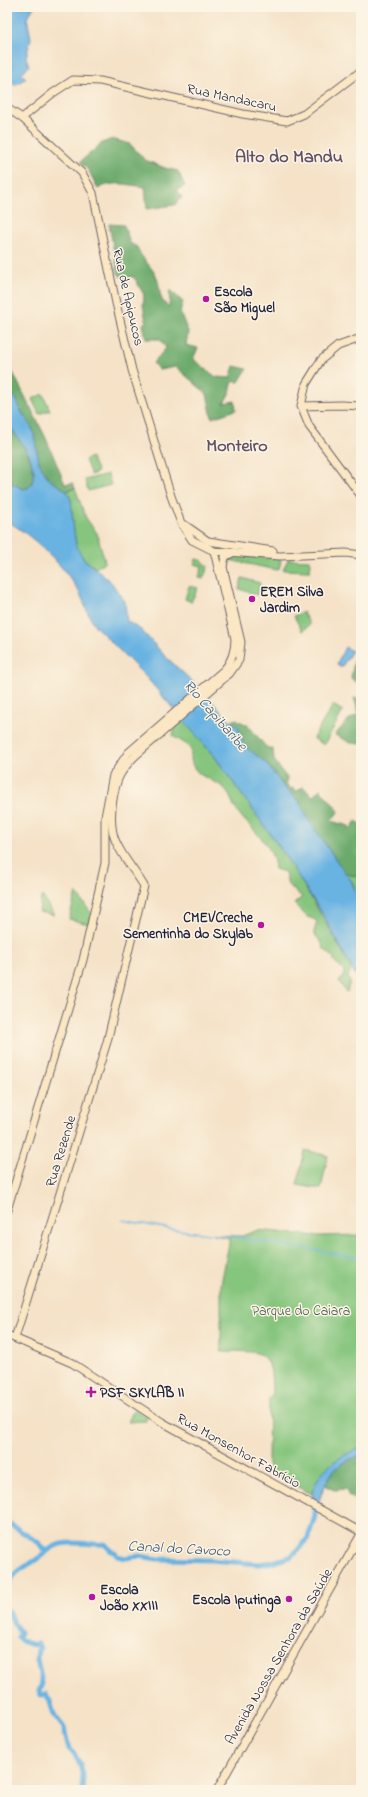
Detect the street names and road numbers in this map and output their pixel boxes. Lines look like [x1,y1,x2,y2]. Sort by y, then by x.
street label: Rua Mandacaru [185,79,279,118]
street label: Rua de Apipucos [106,247,149,348]
street label: Rua Rezende [41,1112,82,1190]
street label: Rua Monsenhor Fabrício [173,1409,304,1494]
street label: Avenida Nossa Senhora da Saúde [220,1564,339,1749]

